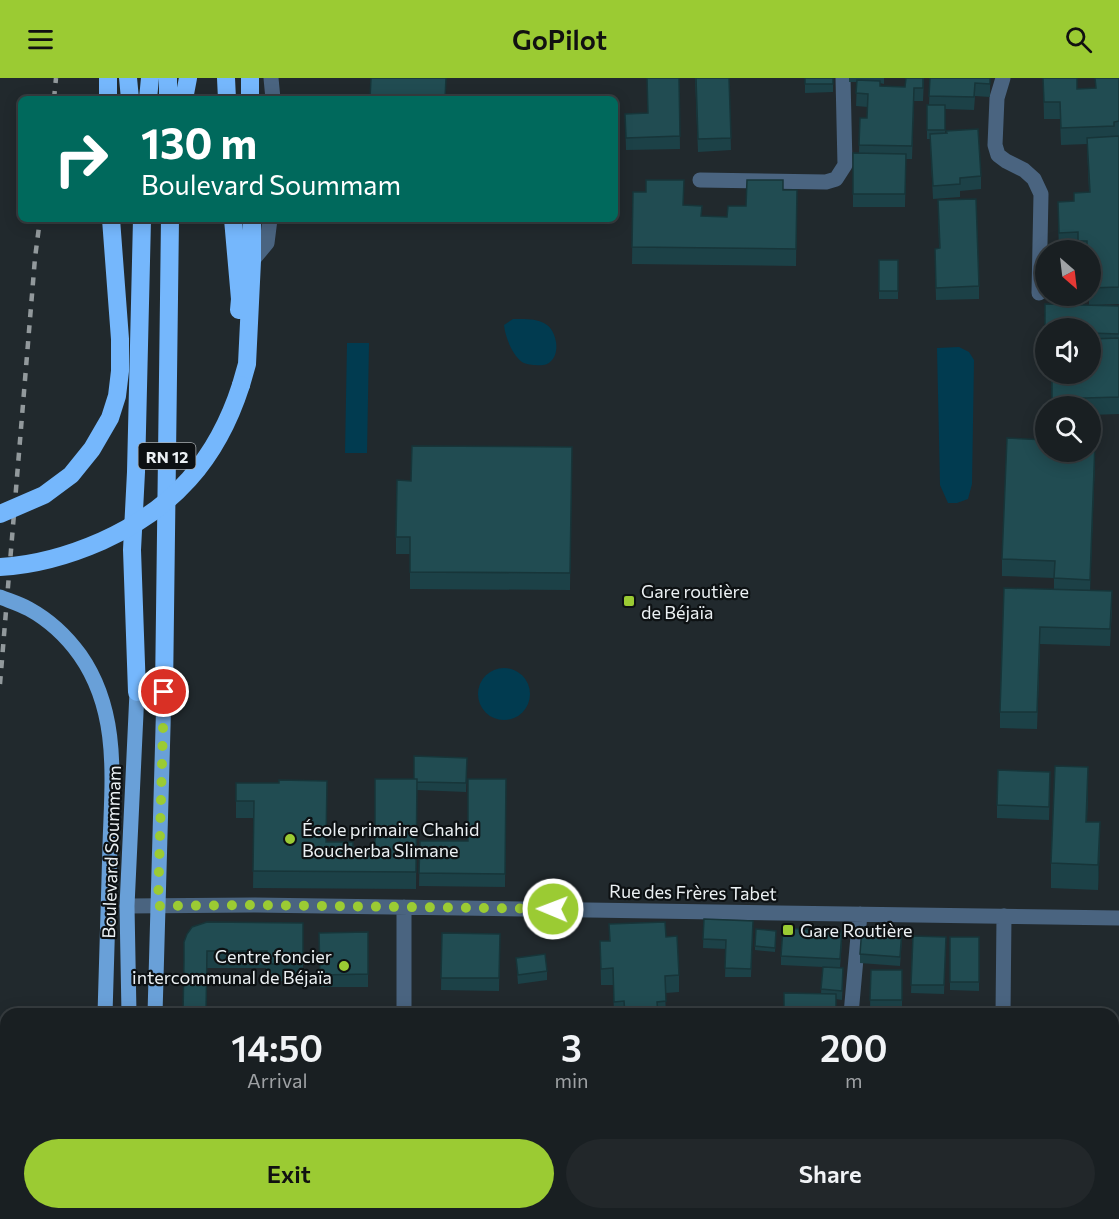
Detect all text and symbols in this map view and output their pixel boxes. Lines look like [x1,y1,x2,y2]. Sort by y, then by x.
icon: menu [24,23,57,56]
text: GoPilot [512,23,607,56]
icon: search [1062,23,1095,56]
text: 130 m [141,116,257,168]
icon: right [42,120,120,198]
text: Boulevard Soummam [141,168,401,201]
north arrow [1035,240,1101,306]
map controls [1035,240,1101,462]
button: sound [1035,318,1101,384]
button: search [1035,396,1101,462]
road number: RN 12 [138,443,195,469]
place label: Gare routière de Béjaïa [641,580,749,623]
marker: Gare routière de Béjaïa [622,594,636,608]
pin [138,666,189,717]
icon: arrive [147,675,180,708]
street label: Boulevard Soummam [97,765,125,939]
place label: École primaire Chahid Boucherba Slimane [302,818,479,861]
marker: École primaire Chahid Boucherba Slimane [283,832,297,846]
position arrow [521,877,585,941]
street label: Rue des Frères Tabet [609,880,777,904]
place label: Gare Routière [800,919,913,941]
marker: Gare Routière [781,923,795,937]
place label: Centre foncier intercommunal de Béjaïa [132,945,332,988]
marker: Centre foncier intercommunal de Béjaïa [337,959,351,973]
text: 14:50 [231,1025,323,1069]
text: 3 [561,1025,582,1069]
text: 200 [820,1025,888,1069]
text: Arrival [247,1068,308,1092]
text: min [554,1068,589,1092]
text: m [845,1068,862,1092]
button: Exit [24,1139,554,1208]
button: Share [566,1139,1095,1208]

